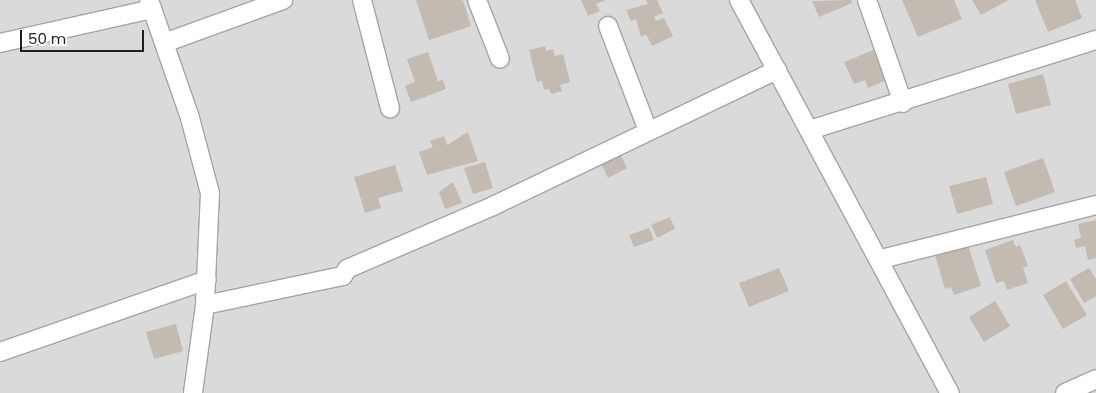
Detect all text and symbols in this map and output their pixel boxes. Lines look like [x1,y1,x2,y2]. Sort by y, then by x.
scale bar [22,20,146,52]
text: 50 m [28,28,66,49]

